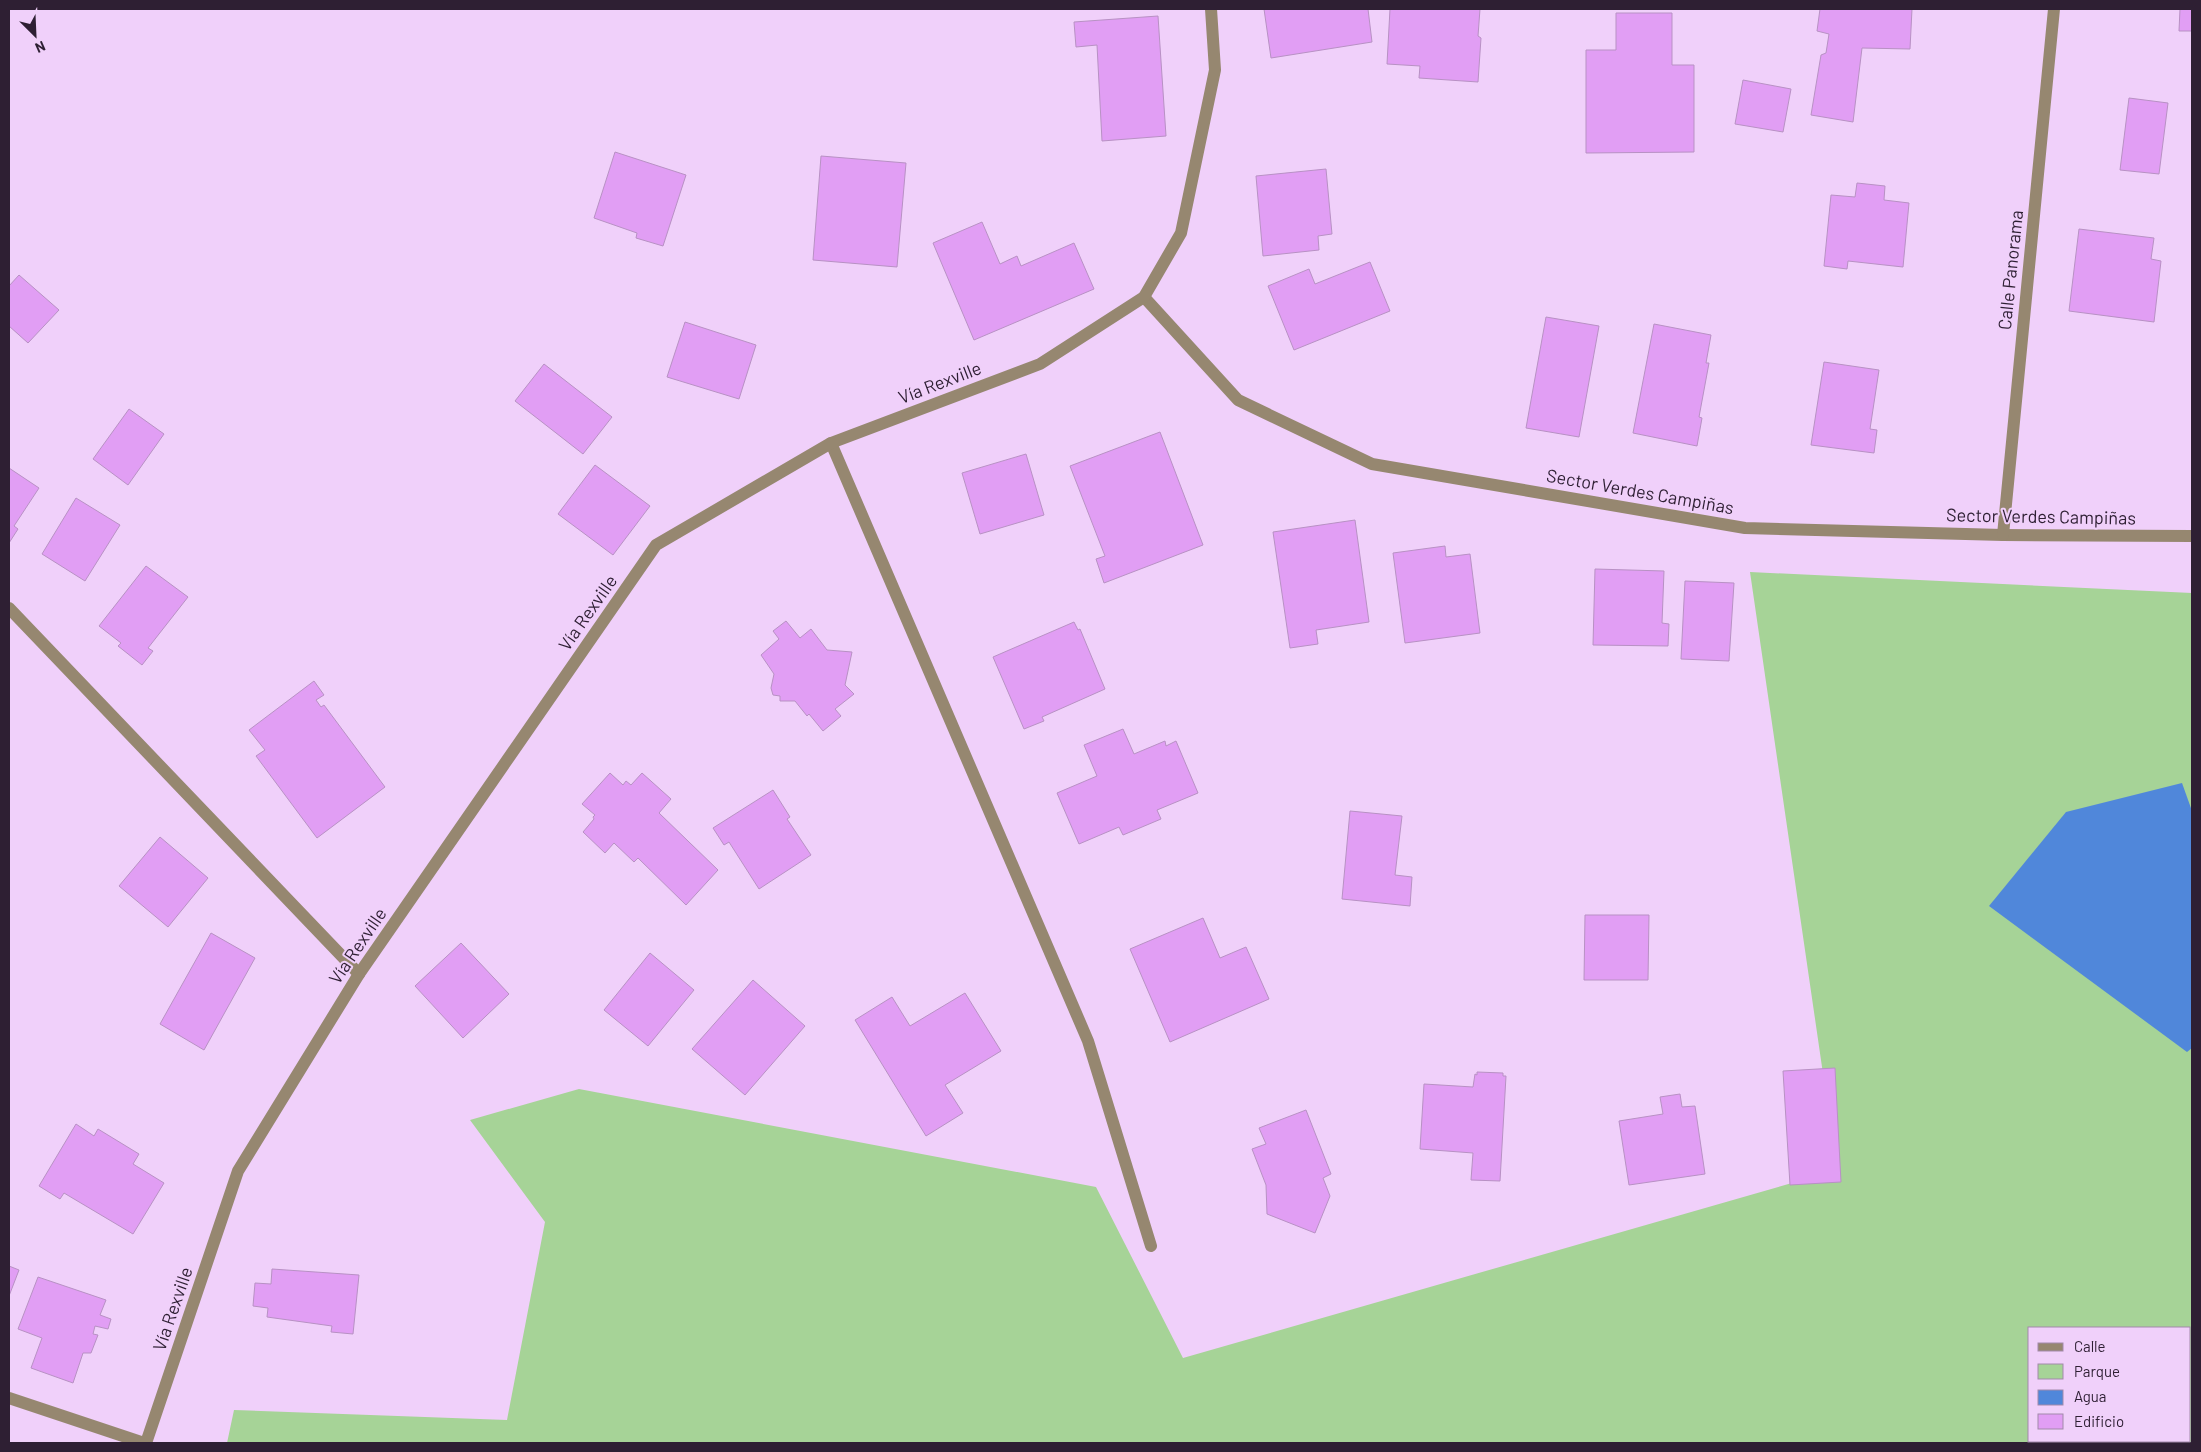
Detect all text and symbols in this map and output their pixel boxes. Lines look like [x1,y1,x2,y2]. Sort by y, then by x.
north arrow [10,10,60,60]
text: N [33,38,48,57]
street label: Calle Panorama [1993,209,2027,331]
street label: Vía Rexville [895,356,984,408]
street label: Sector Verdes Campiñas [1545,464,1736,518]
street label: Sector Verdes Campiñas [1946,503,2136,529]
street label: Vía Rexville [553,570,621,654]
street label: Vía Rexville [324,903,391,988]
street label: Vía Rexville [147,1264,197,1353]
legend [2028,1327,2191,1442]
text: Calle [2074,1337,2106,1355]
text: Parque [2074,1362,2120,1380]
text: Agua [2074,1387,2107,1405]
text: Edificio [2074,1412,2124,1430]

